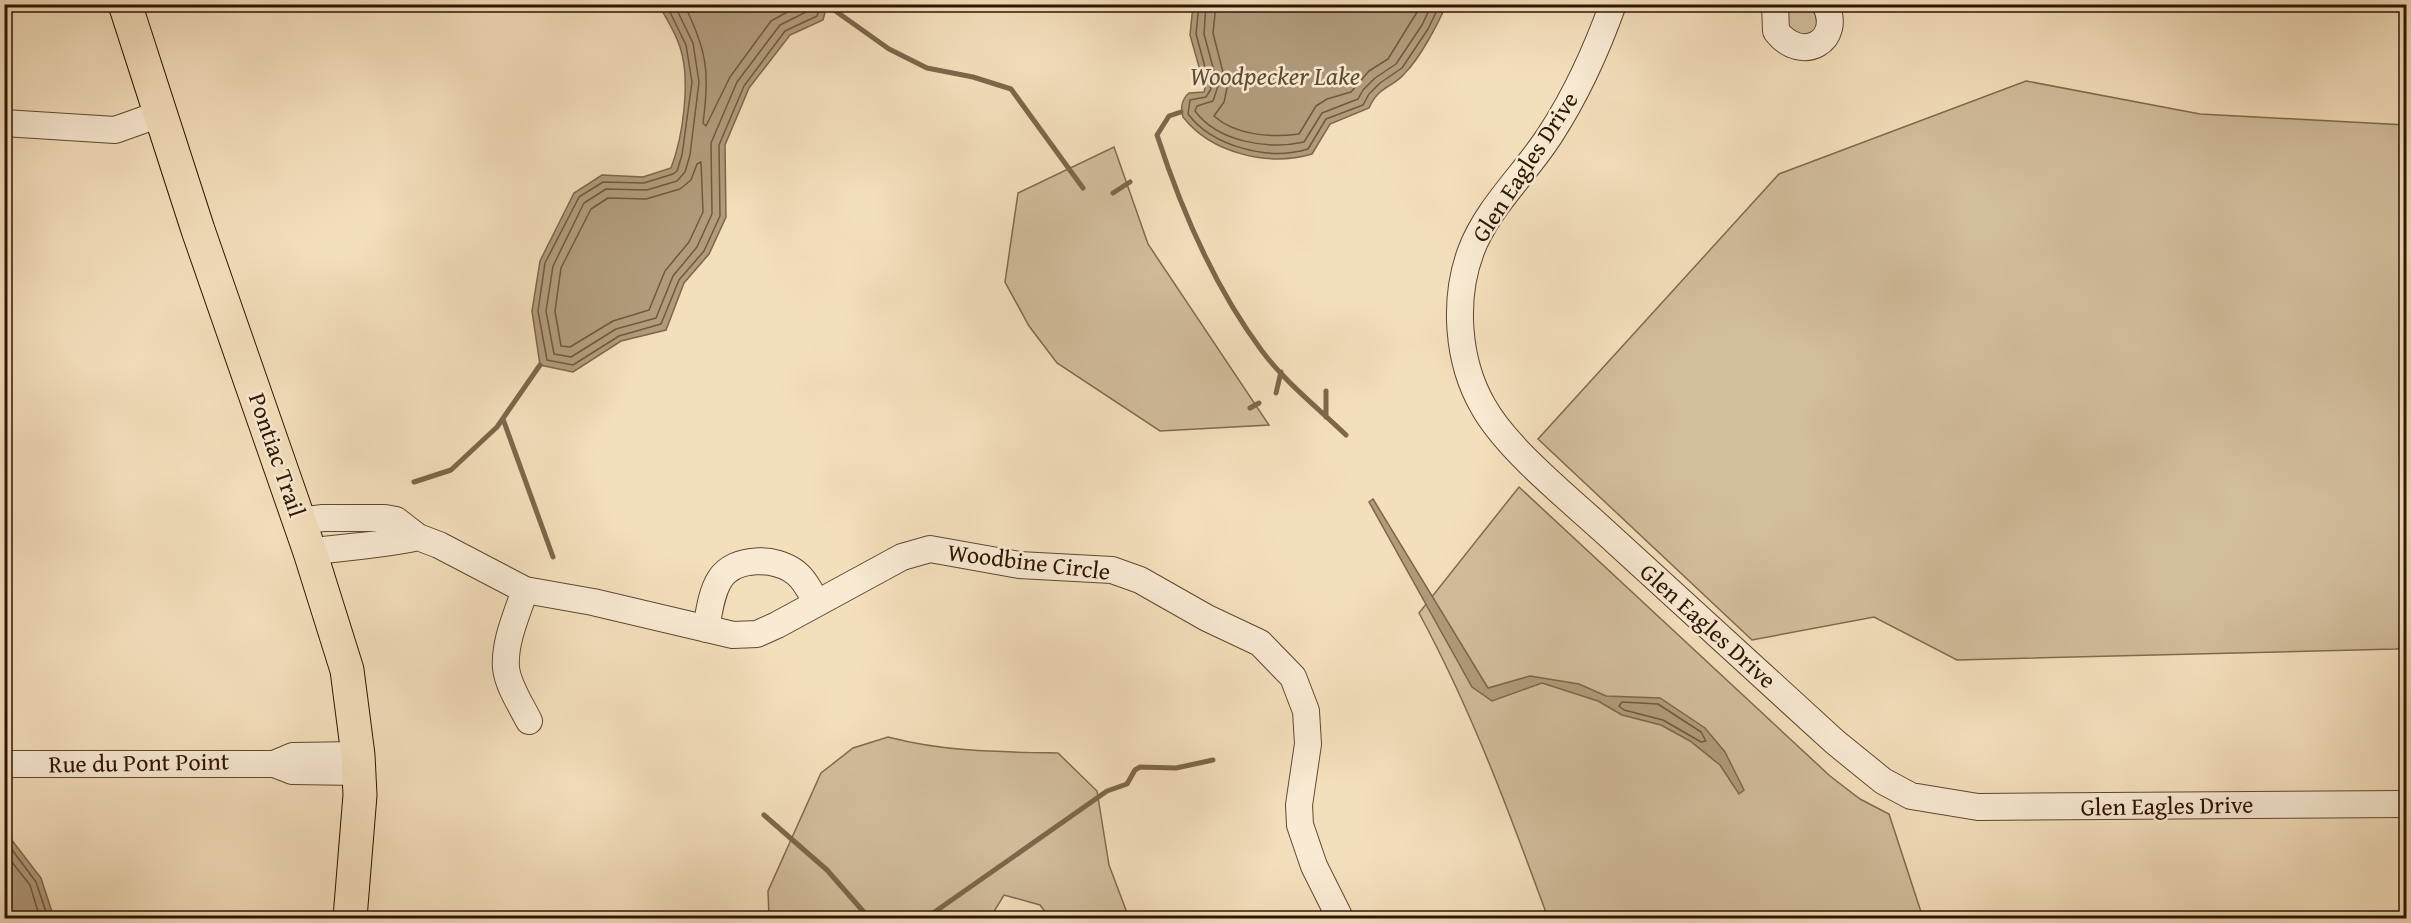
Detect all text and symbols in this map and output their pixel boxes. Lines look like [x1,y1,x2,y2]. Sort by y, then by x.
water label: Woodpecker Lake [1190,56,1360,95]
street label: Glen Eagles Drive [1463,85,1586,249]
street label: Pontiac Trail [240,388,315,522]
street label: Woodbine Circle [946,534,1112,589]
street label: Glen Eagles Drive [1632,555,1784,697]
street label: Rue du Pont Point [48,743,230,782]
street label: Glen Eagles Drive [2080,786,2254,825]

